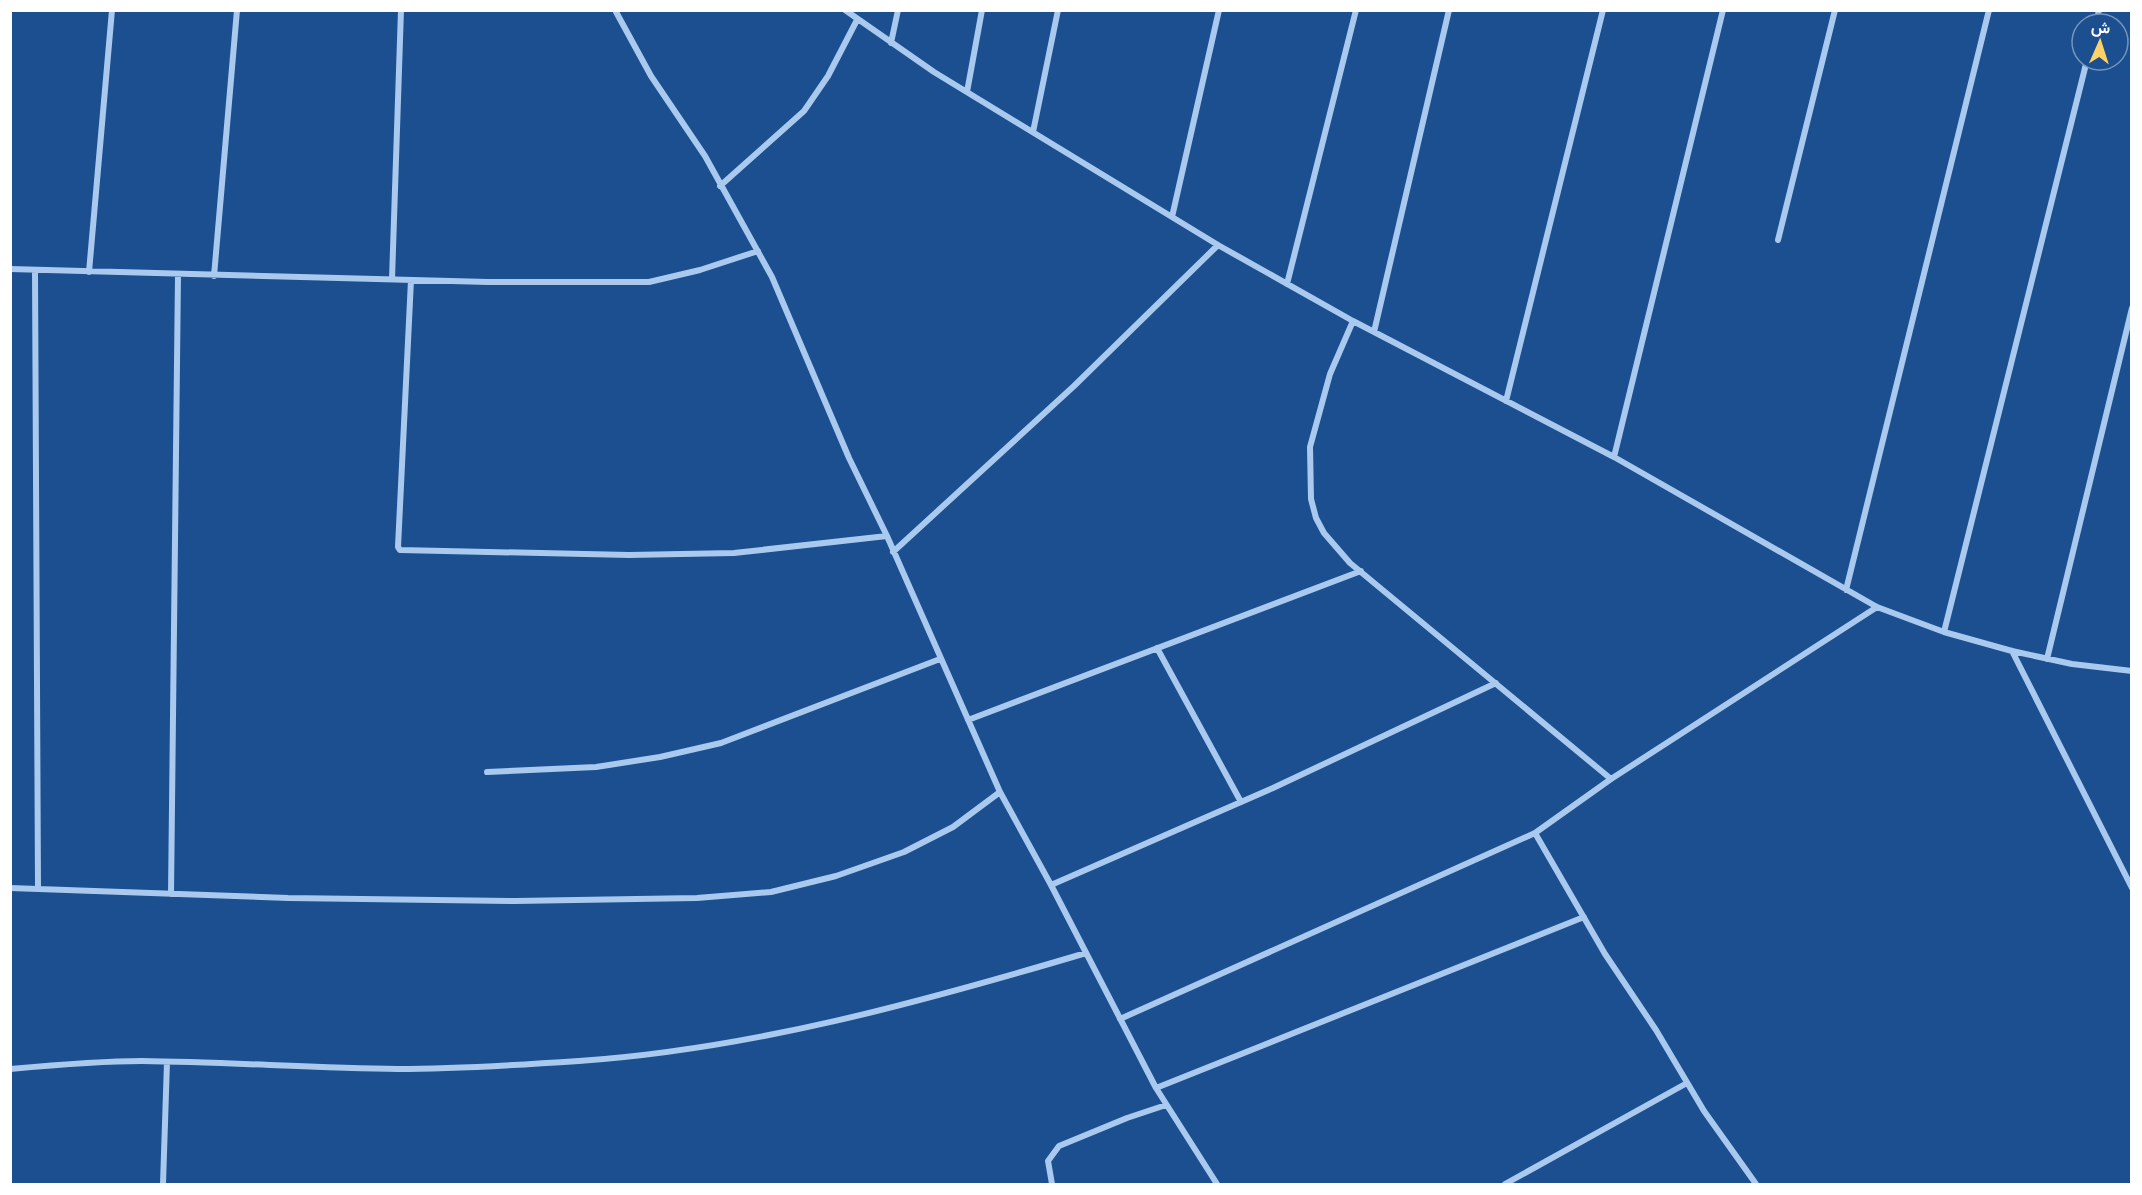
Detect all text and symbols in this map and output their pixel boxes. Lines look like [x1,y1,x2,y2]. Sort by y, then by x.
north arrow [2070,12,2130,72]
text: ش [2091,17,2111,40]

